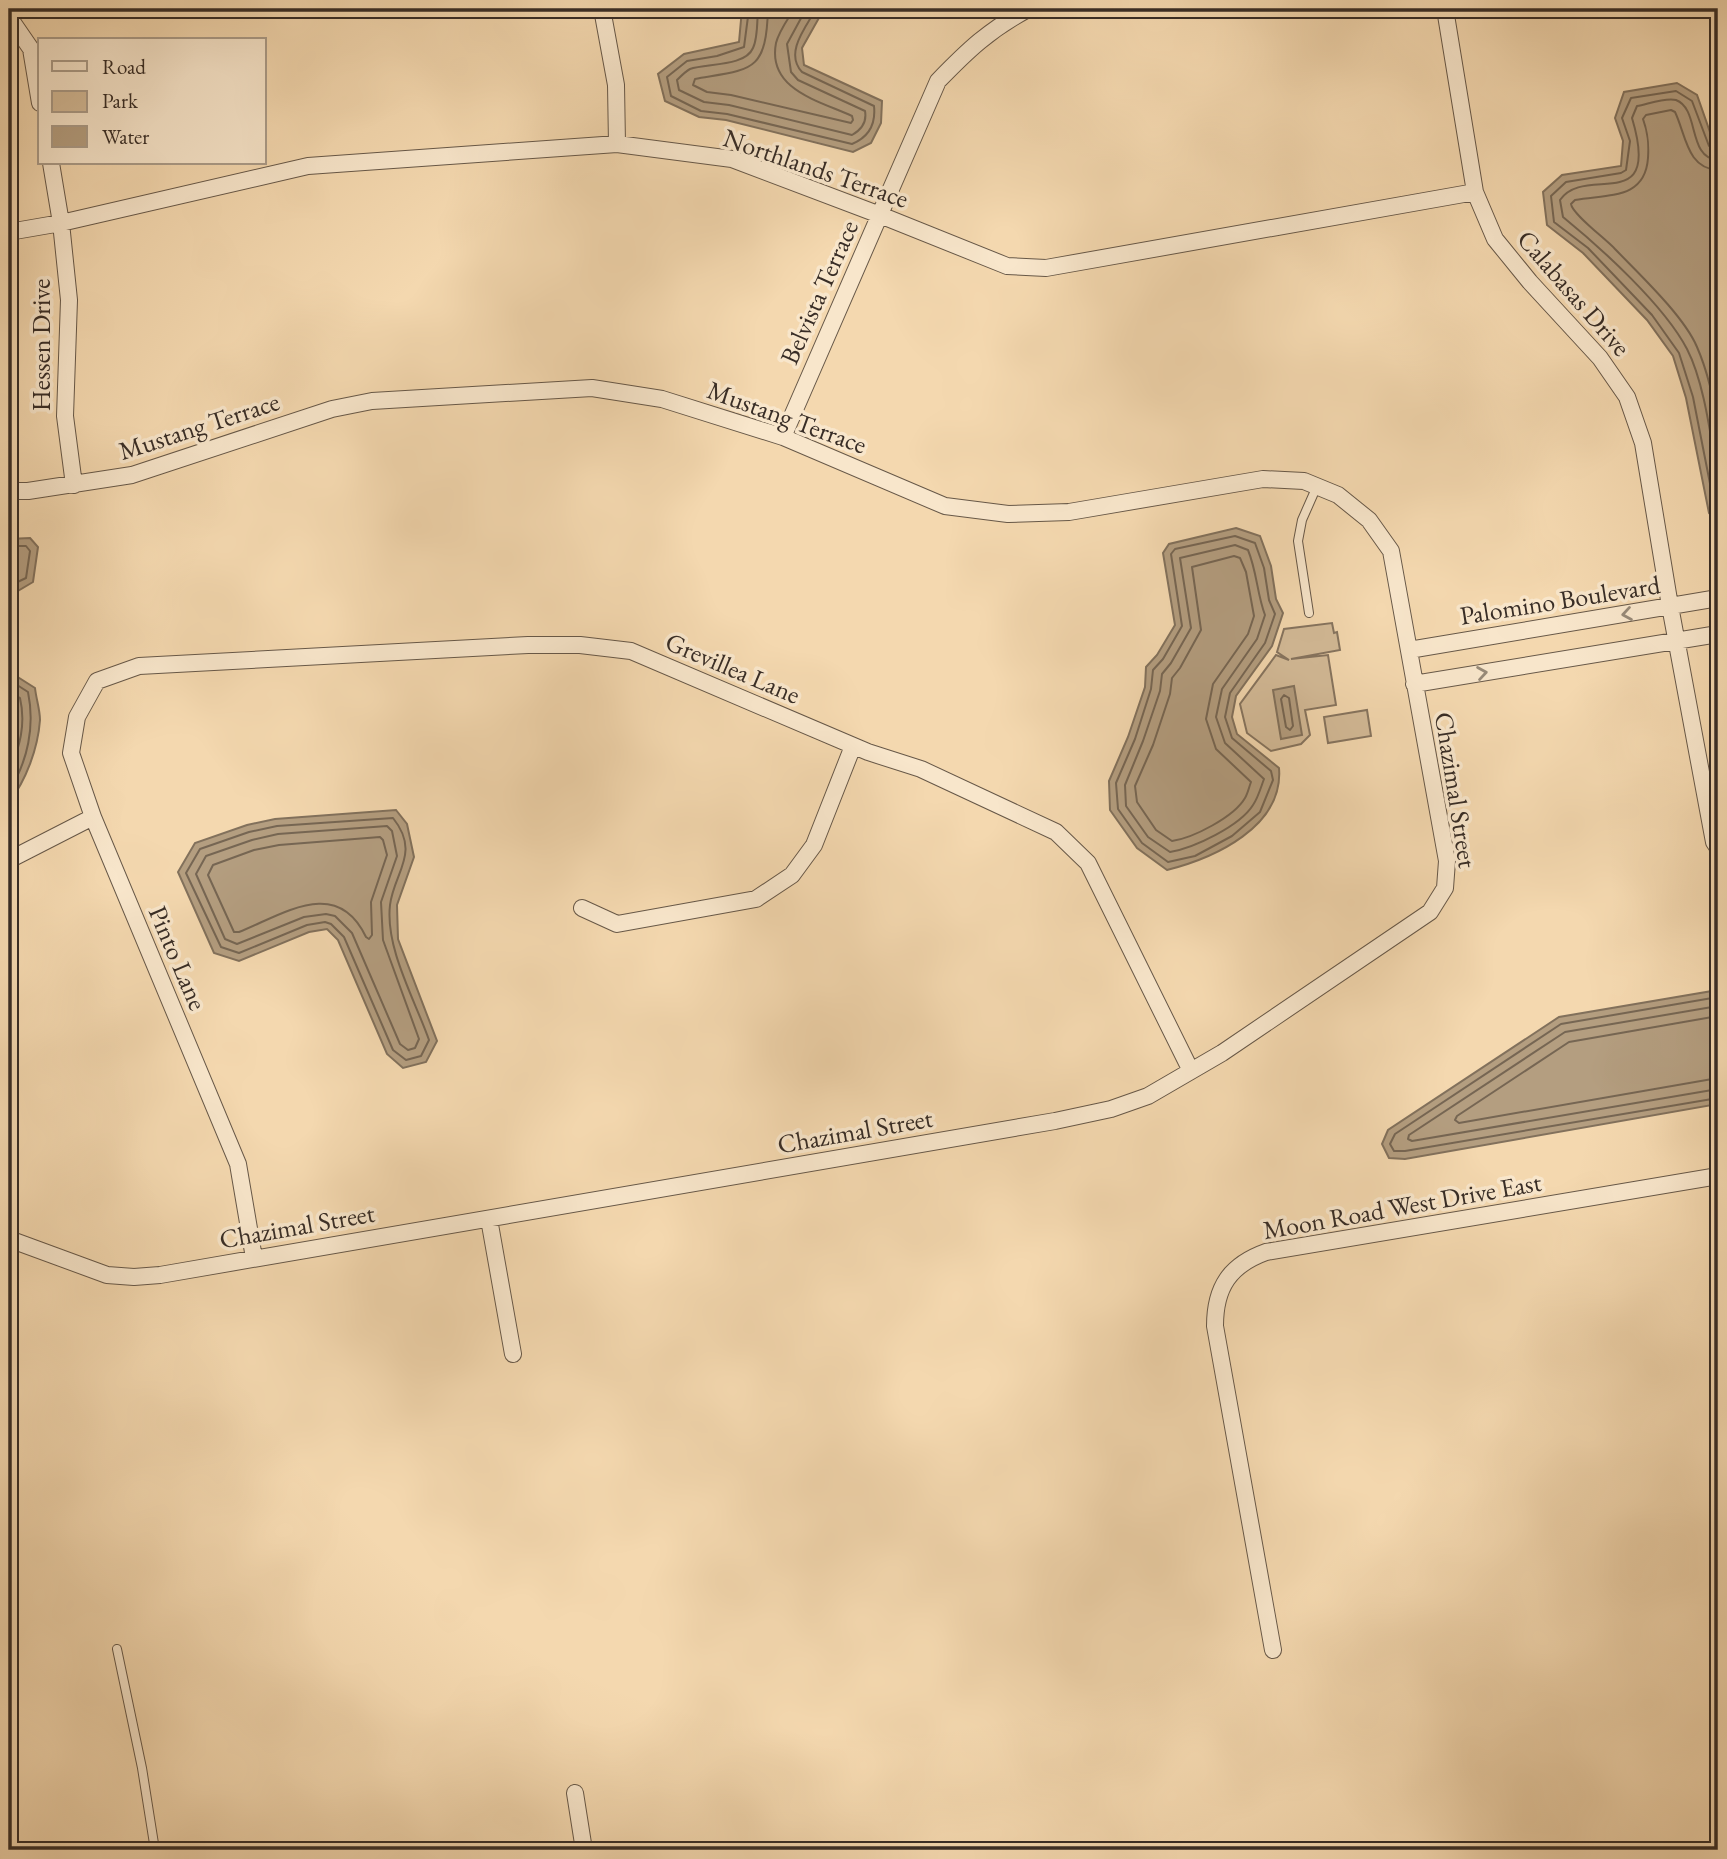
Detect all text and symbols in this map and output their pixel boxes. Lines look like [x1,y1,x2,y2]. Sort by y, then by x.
legend [38,38,266,164]
text: Road [102,53,146,80]
text: Park [102,87,139,114]
street label: Northlands Terrace [719,120,913,216]
text: Water [102,123,149,150]
street label: Belvista Terrace [772,215,866,369]
street label: Calabasas Drive [1510,223,1638,363]
street label: Hessen Drive [24,279,58,411]
street label: Mustang Terrace [703,372,871,462]
street label: Mustang Terrace [114,384,284,468]
street label: Palomino Boulevard [1457,567,1663,633]
one-way arrow [1621,606,1633,621]
street label: Grevillea Lane [660,624,806,712]
one-way arrow [1476,666,1488,681]
street label: Chazimal Street [1427,710,1485,870]
street label: Pinto Lane [141,901,215,1015]
street label: Chazimal Street [775,1101,935,1161]
street label: Moon Road West Drive East [1260,1165,1544,1247]
street label: Chazimal Street [217,1196,377,1256]

